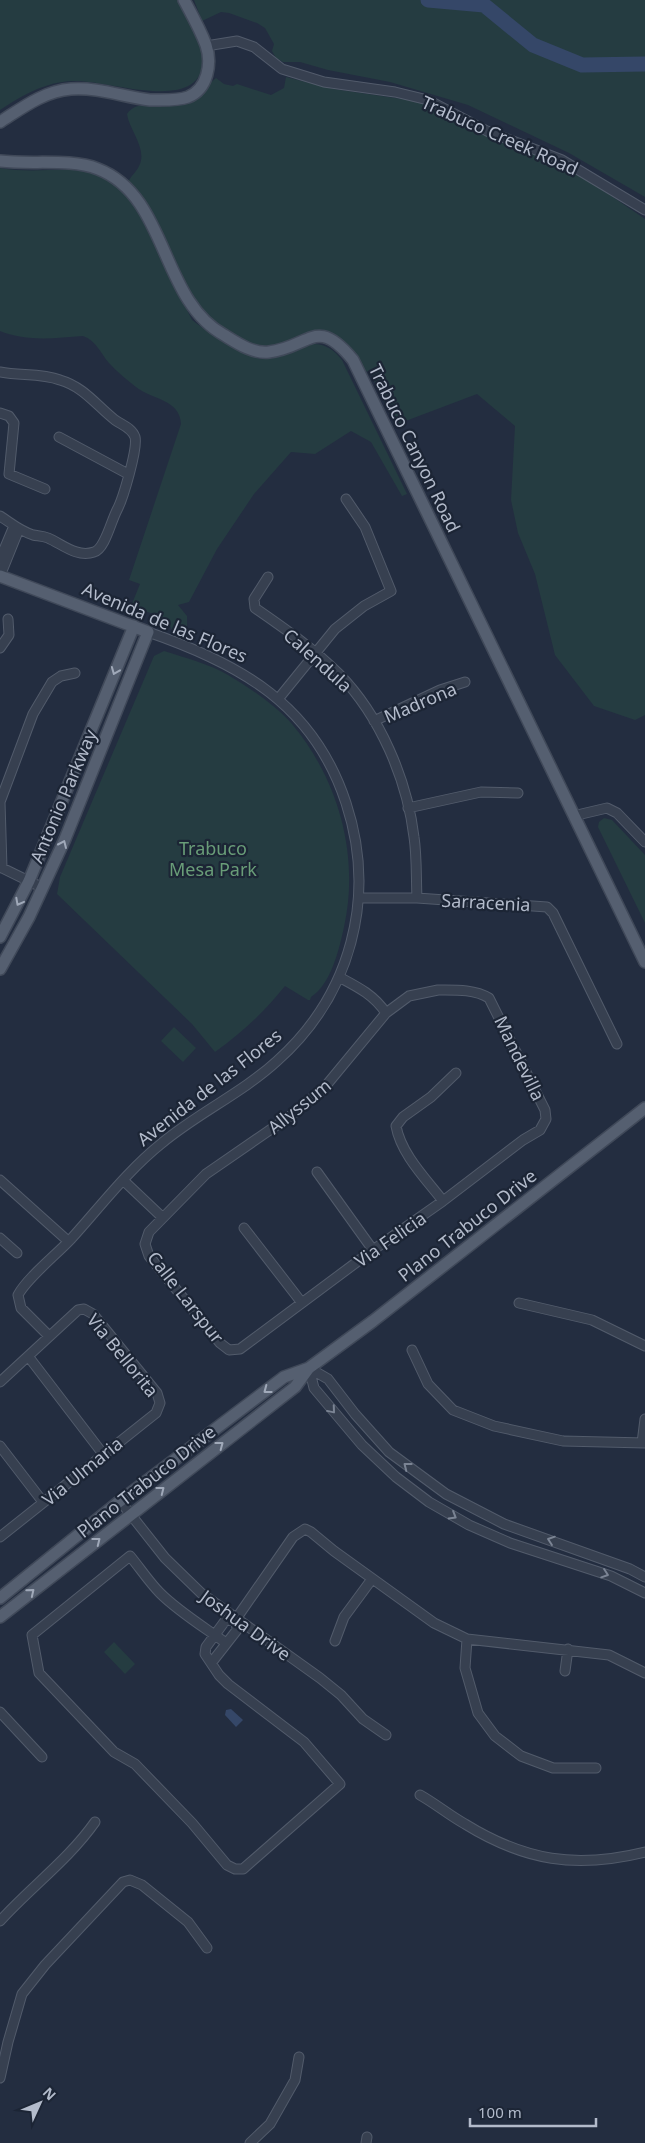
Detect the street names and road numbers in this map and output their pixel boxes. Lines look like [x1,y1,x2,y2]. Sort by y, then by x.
street label: Trabuco Creek Road [418,90,582,180]
street label: Trabuco Canyon Road [364,360,466,536]
street label: Avenida de las Flores [79,576,251,668]
street label: Calendula [279,623,357,697]
street label: Madrona [380,676,460,728]
street label: Antonio Parkway [24,725,102,866]
street label: Sarracenia [441,888,531,916]
street label: Mandevilla [489,1012,551,1104]
street label: Avenida de las Flores [132,1023,286,1151]
street label: Allyssum [262,1073,336,1139]
street label: Plano Trabuco Drive [393,1163,541,1287]
street label: Via Felicia [349,1206,431,1272]
street label: Calle Larspur [142,1246,230,1348]
street label: Via Bellorita [82,1308,164,1402]
street label: Plano Trabuco Drive [72,1419,220,1543]
street label: Via Ulmaria [37,1431,127,1511]
street label: Joshua Drive [194,1583,296,1666]

